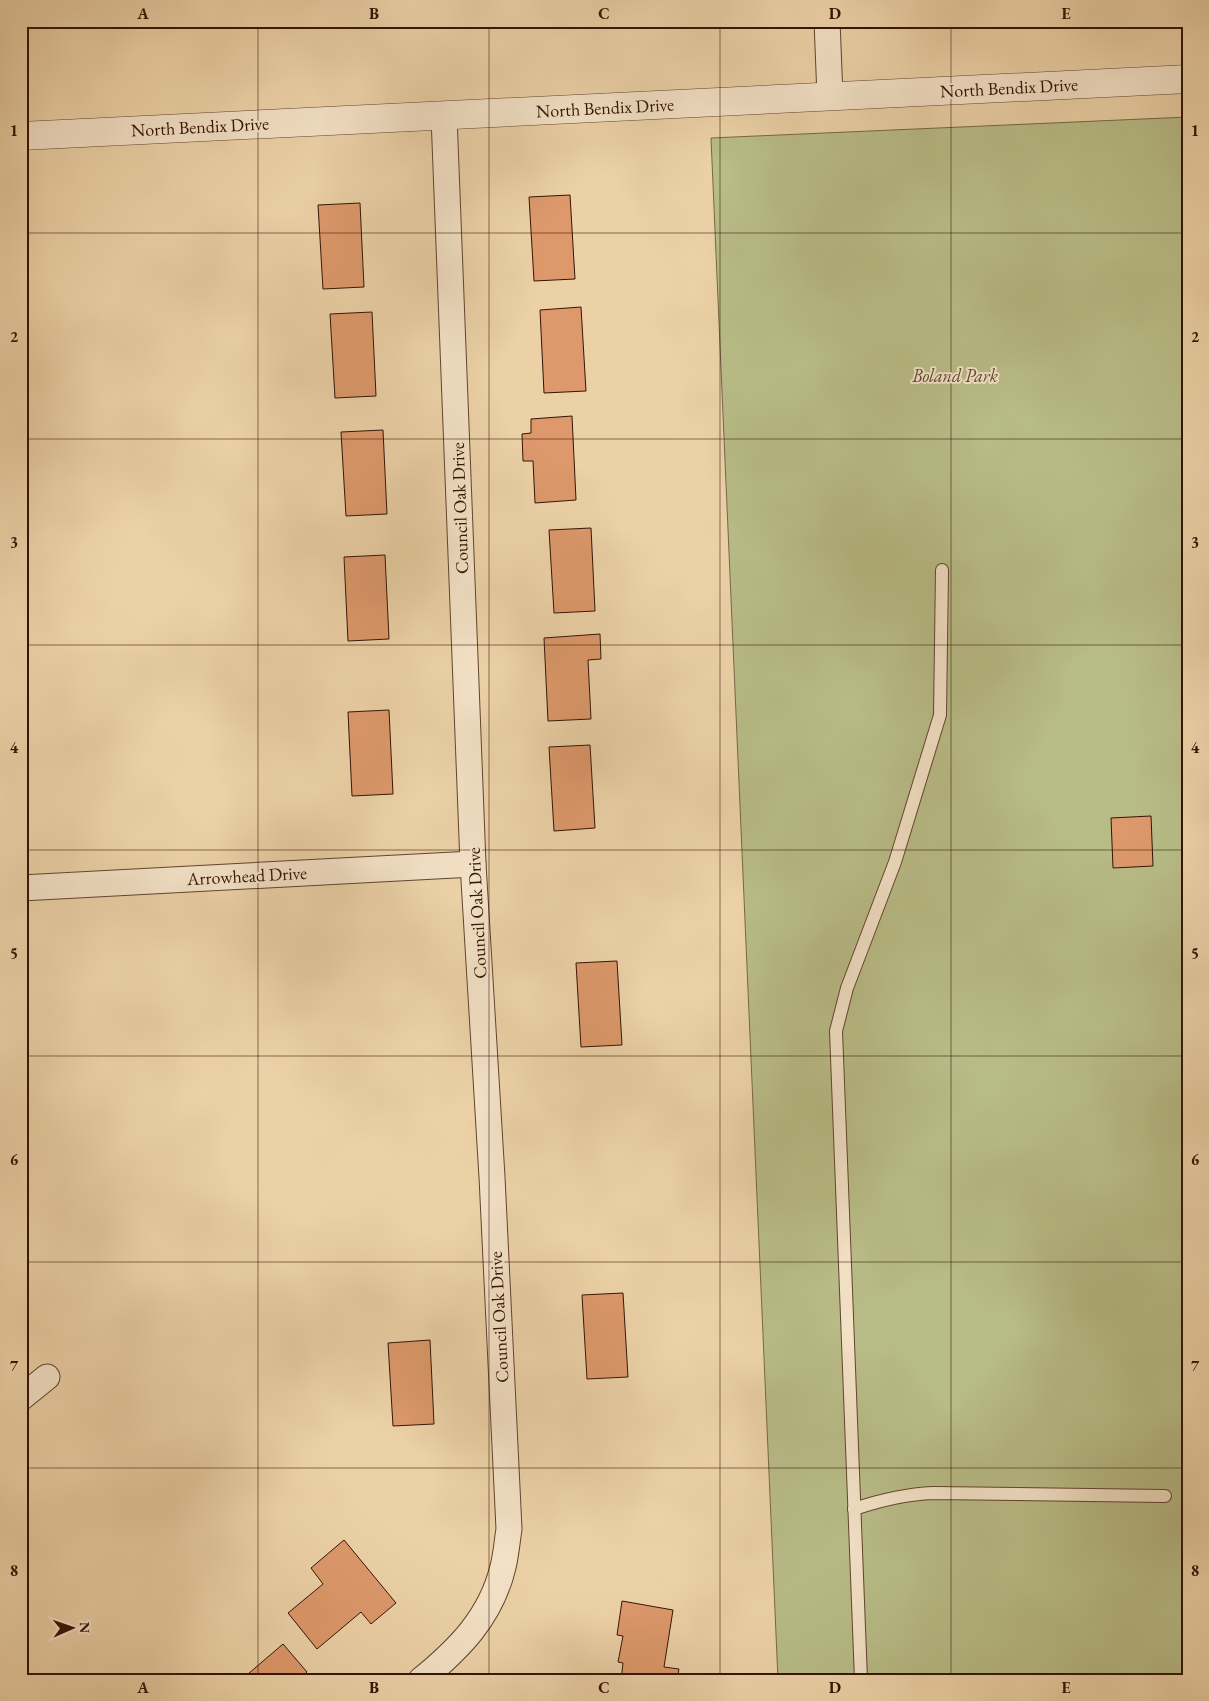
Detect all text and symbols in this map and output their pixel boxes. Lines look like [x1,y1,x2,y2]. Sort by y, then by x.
text: A [136,3,149,24]
text: B [369,3,379,24]
text: C [598,3,610,24]
text: D [829,3,841,24]
text: E [1061,3,1071,24]
street label: North Bendix Drive [939,72,1079,103]
street label: North Bendix Drive [535,92,675,123]
street label: North Bendix Drive [130,111,270,142]
text: 1 [10,120,18,141]
text: 1 [1191,120,1199,141]
text: 2 [10,326,19,347]
text: 2 [1191,326,1200,347]
park label: Boland Park [911,364,998,387]
street label: Council Oak Drive [446,442,473,574]
text: 3 [10,532,18,553]
text: 3 [1191,532,1199,553]
text: 4 [10,737,19,758]
text: 4 [1191,737,1200,758]
street label: Council Oak Drive [462,847,491,979]
street label: Arrowhead Drive [185,861,308,890]
text: 5 [10,943,18,964]
text: 5 [1191,943,1199,964]
text: 6 [10,1149,19,1170]
text: 6 [1191,1149,1200,1170]
street label: Council Oak Drive [484,1251,513,1383]
text: 7 [10,1355,19,1376]
text: 7 [1191,1355,1200,1376]
text: 8 [10,1560,18,1581]
text: 8 [1191,1560,1199,1581]
north arrow [48,1604,98,1654]
text: N [76,1622,94,1634]
text: A [136,1677,149,1698]
text: B [369,1677,379,1698]
text: C [598,1677,610,1698]
text: D [829,1677,841,1698]
text: E [1061,1677,1071,1698]

